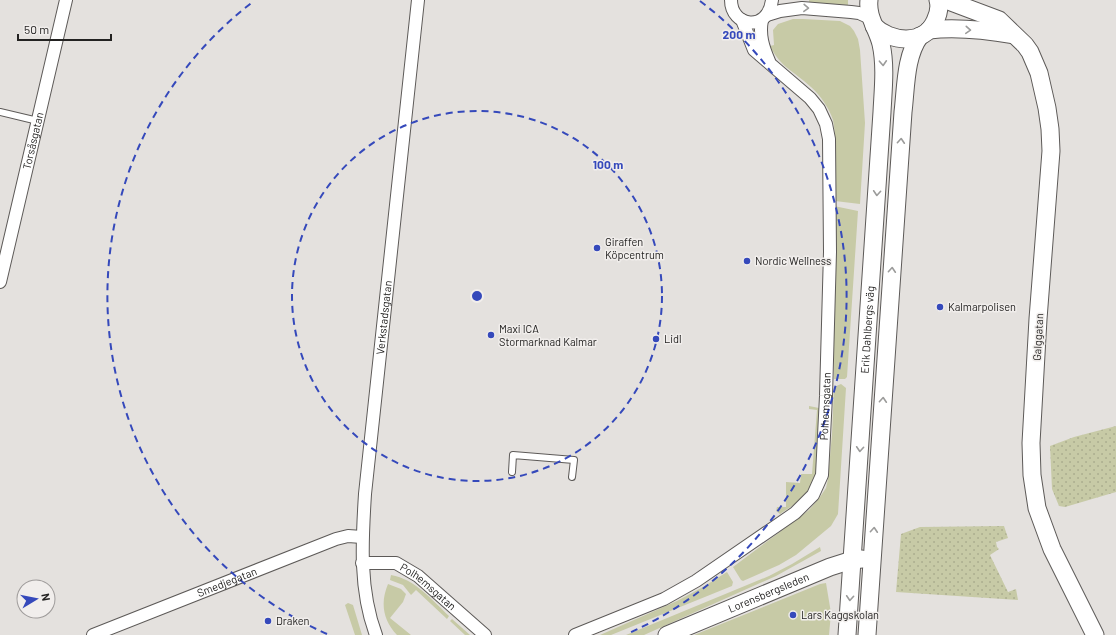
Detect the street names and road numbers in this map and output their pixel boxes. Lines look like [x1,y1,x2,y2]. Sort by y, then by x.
street label: Torsåsgatan [20,111,46,171]
street label: Verkstadsgatan [373,280,394,355]
street label: Erik Dahlbergs väg [858,285,876,374]
street label: Galggatan [1030,313,1045,361]
street label: Polhemsgatan [817,372,833,441]
street label: Polhemsgatan [398,560,459,613]
street label: Smedjegatan [195,564,258,599]
street label: Lorensbergsleden [726,570,811,615]

